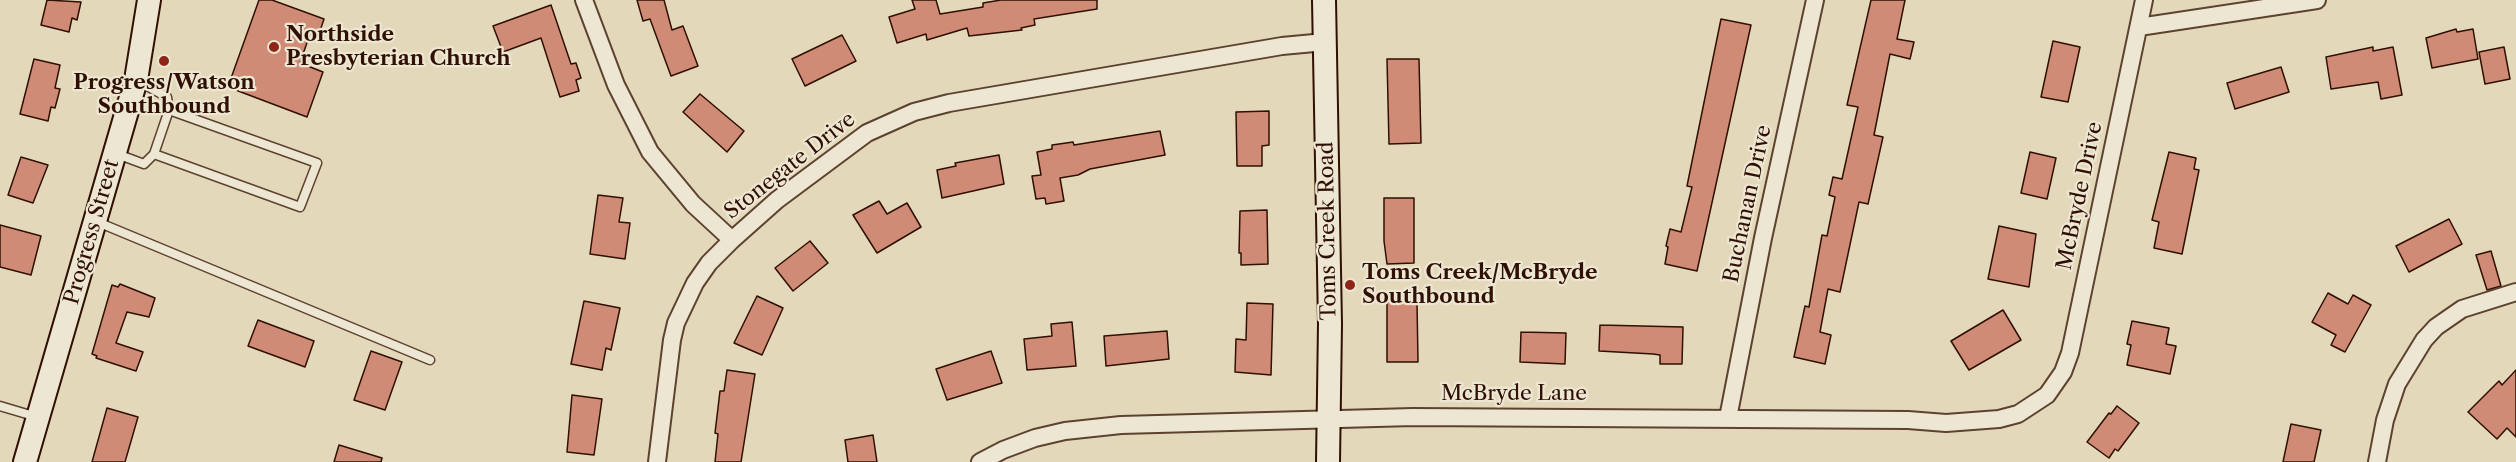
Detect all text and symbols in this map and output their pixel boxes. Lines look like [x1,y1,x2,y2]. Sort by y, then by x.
place label: Northside Presbyterian Church [286,22,511,72]
marker: Northside Presbyterian Church [267,40,281,54]
marker: Progress/Watson Southbound [157,54,171,68]
place label: Progress/Watson Southbound [73,70,255,120]
street label: Stonegate Drive [720,107,860,225]
street label: McBryde Drive [2052,120,2108,272]
street label: Buchanan Drive [1719,123,1777,285]
street label: Toms Creek Road [1314,141,1342,321]
street label: Progress Street [59,156,125,308]
place label: Toms Creek/McBryde Southbound [1362,260,1597,310]
marker: Toms Creek/McBryde Southbound [1343,278,1357,292]
street label: McBryde Lane [1441,381,1587,407]

